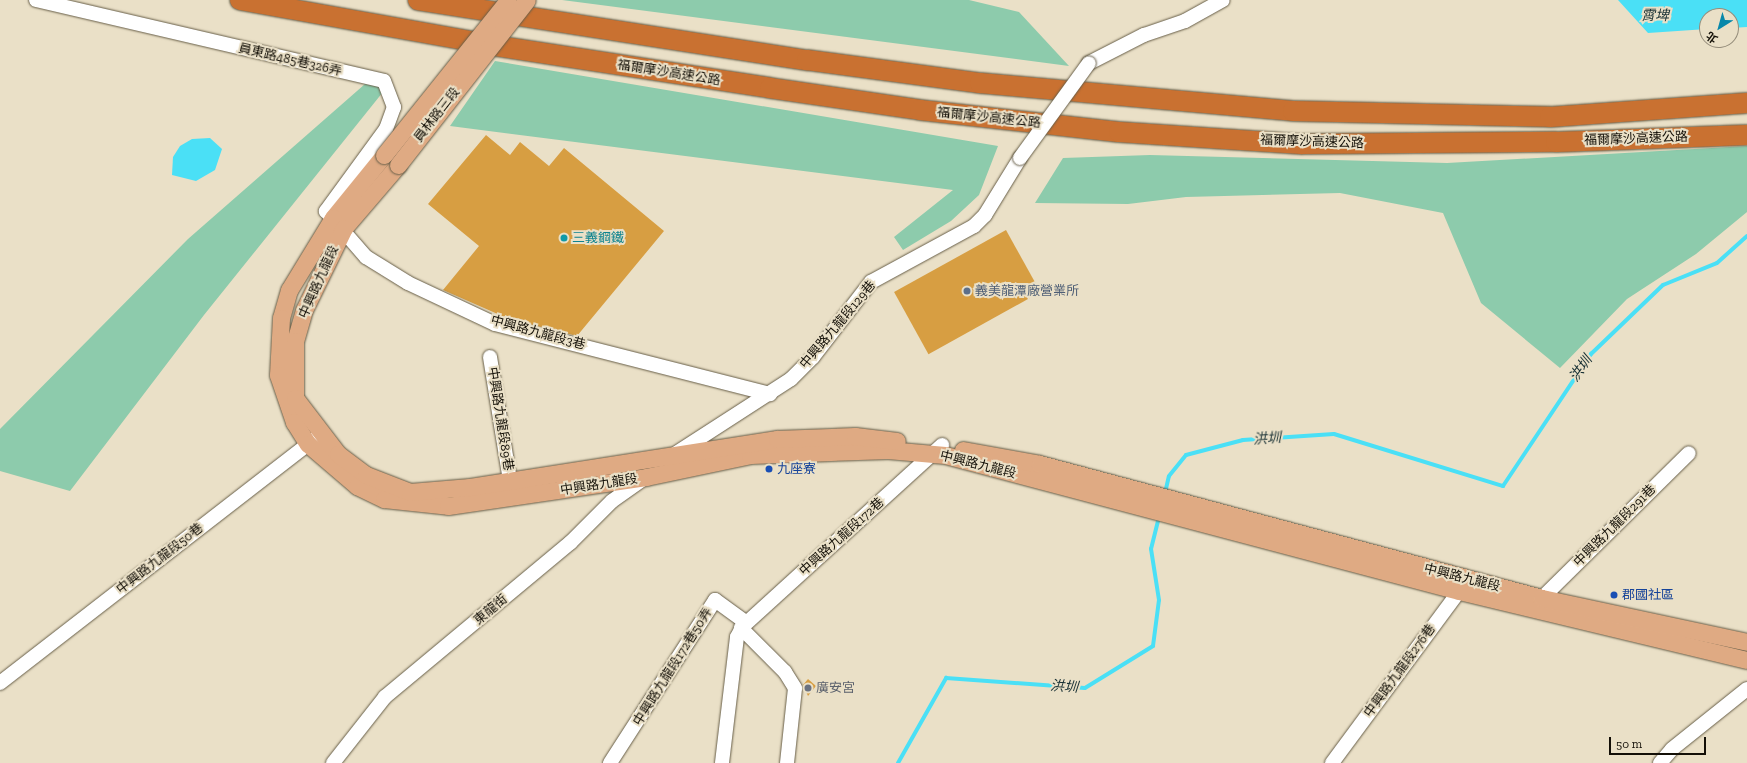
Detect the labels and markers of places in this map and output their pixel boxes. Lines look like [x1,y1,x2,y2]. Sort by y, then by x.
place label: 三義鋼鐵 [572,230,624,246]
marker: 三義鋼鐵 [559,233,569,243]
place label: 義美龍潭廠營業所 [975,283,1079,299]
marker: 義美龍潭廠營業所 [962,286,972,296]
place label: 九座寮 [777,461,816,477]
marker: 九座寮 [764,464,774,474]
place label: 郡國社區 [1622,587,1674,603]
marker: 郡國社區 [1609,590,1619,600]
place label: 廣安宮 [816,680,855,696]
marker: 廣安宮 [803,683,813,693]

